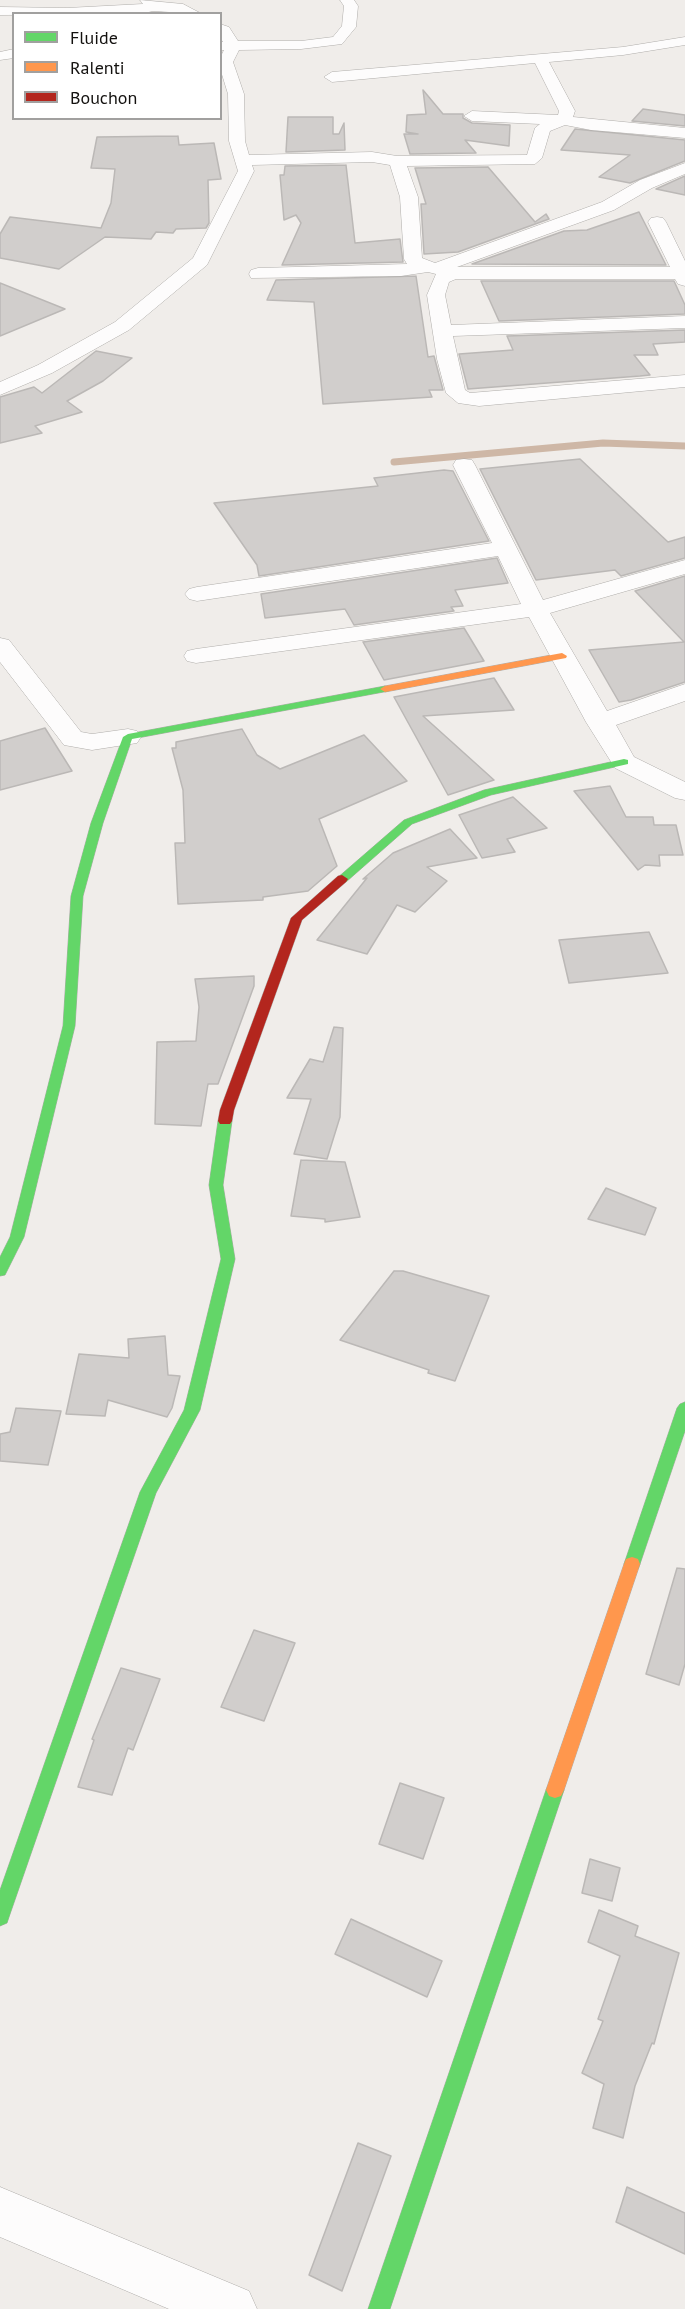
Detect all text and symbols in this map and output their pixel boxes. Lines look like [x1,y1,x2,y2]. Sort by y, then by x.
legend [12,12,222,120]
text: Fluide [70,26,118,49]
text: Ralenti [70,56,125,79]
text: Bouchon [70,86,137,109]

